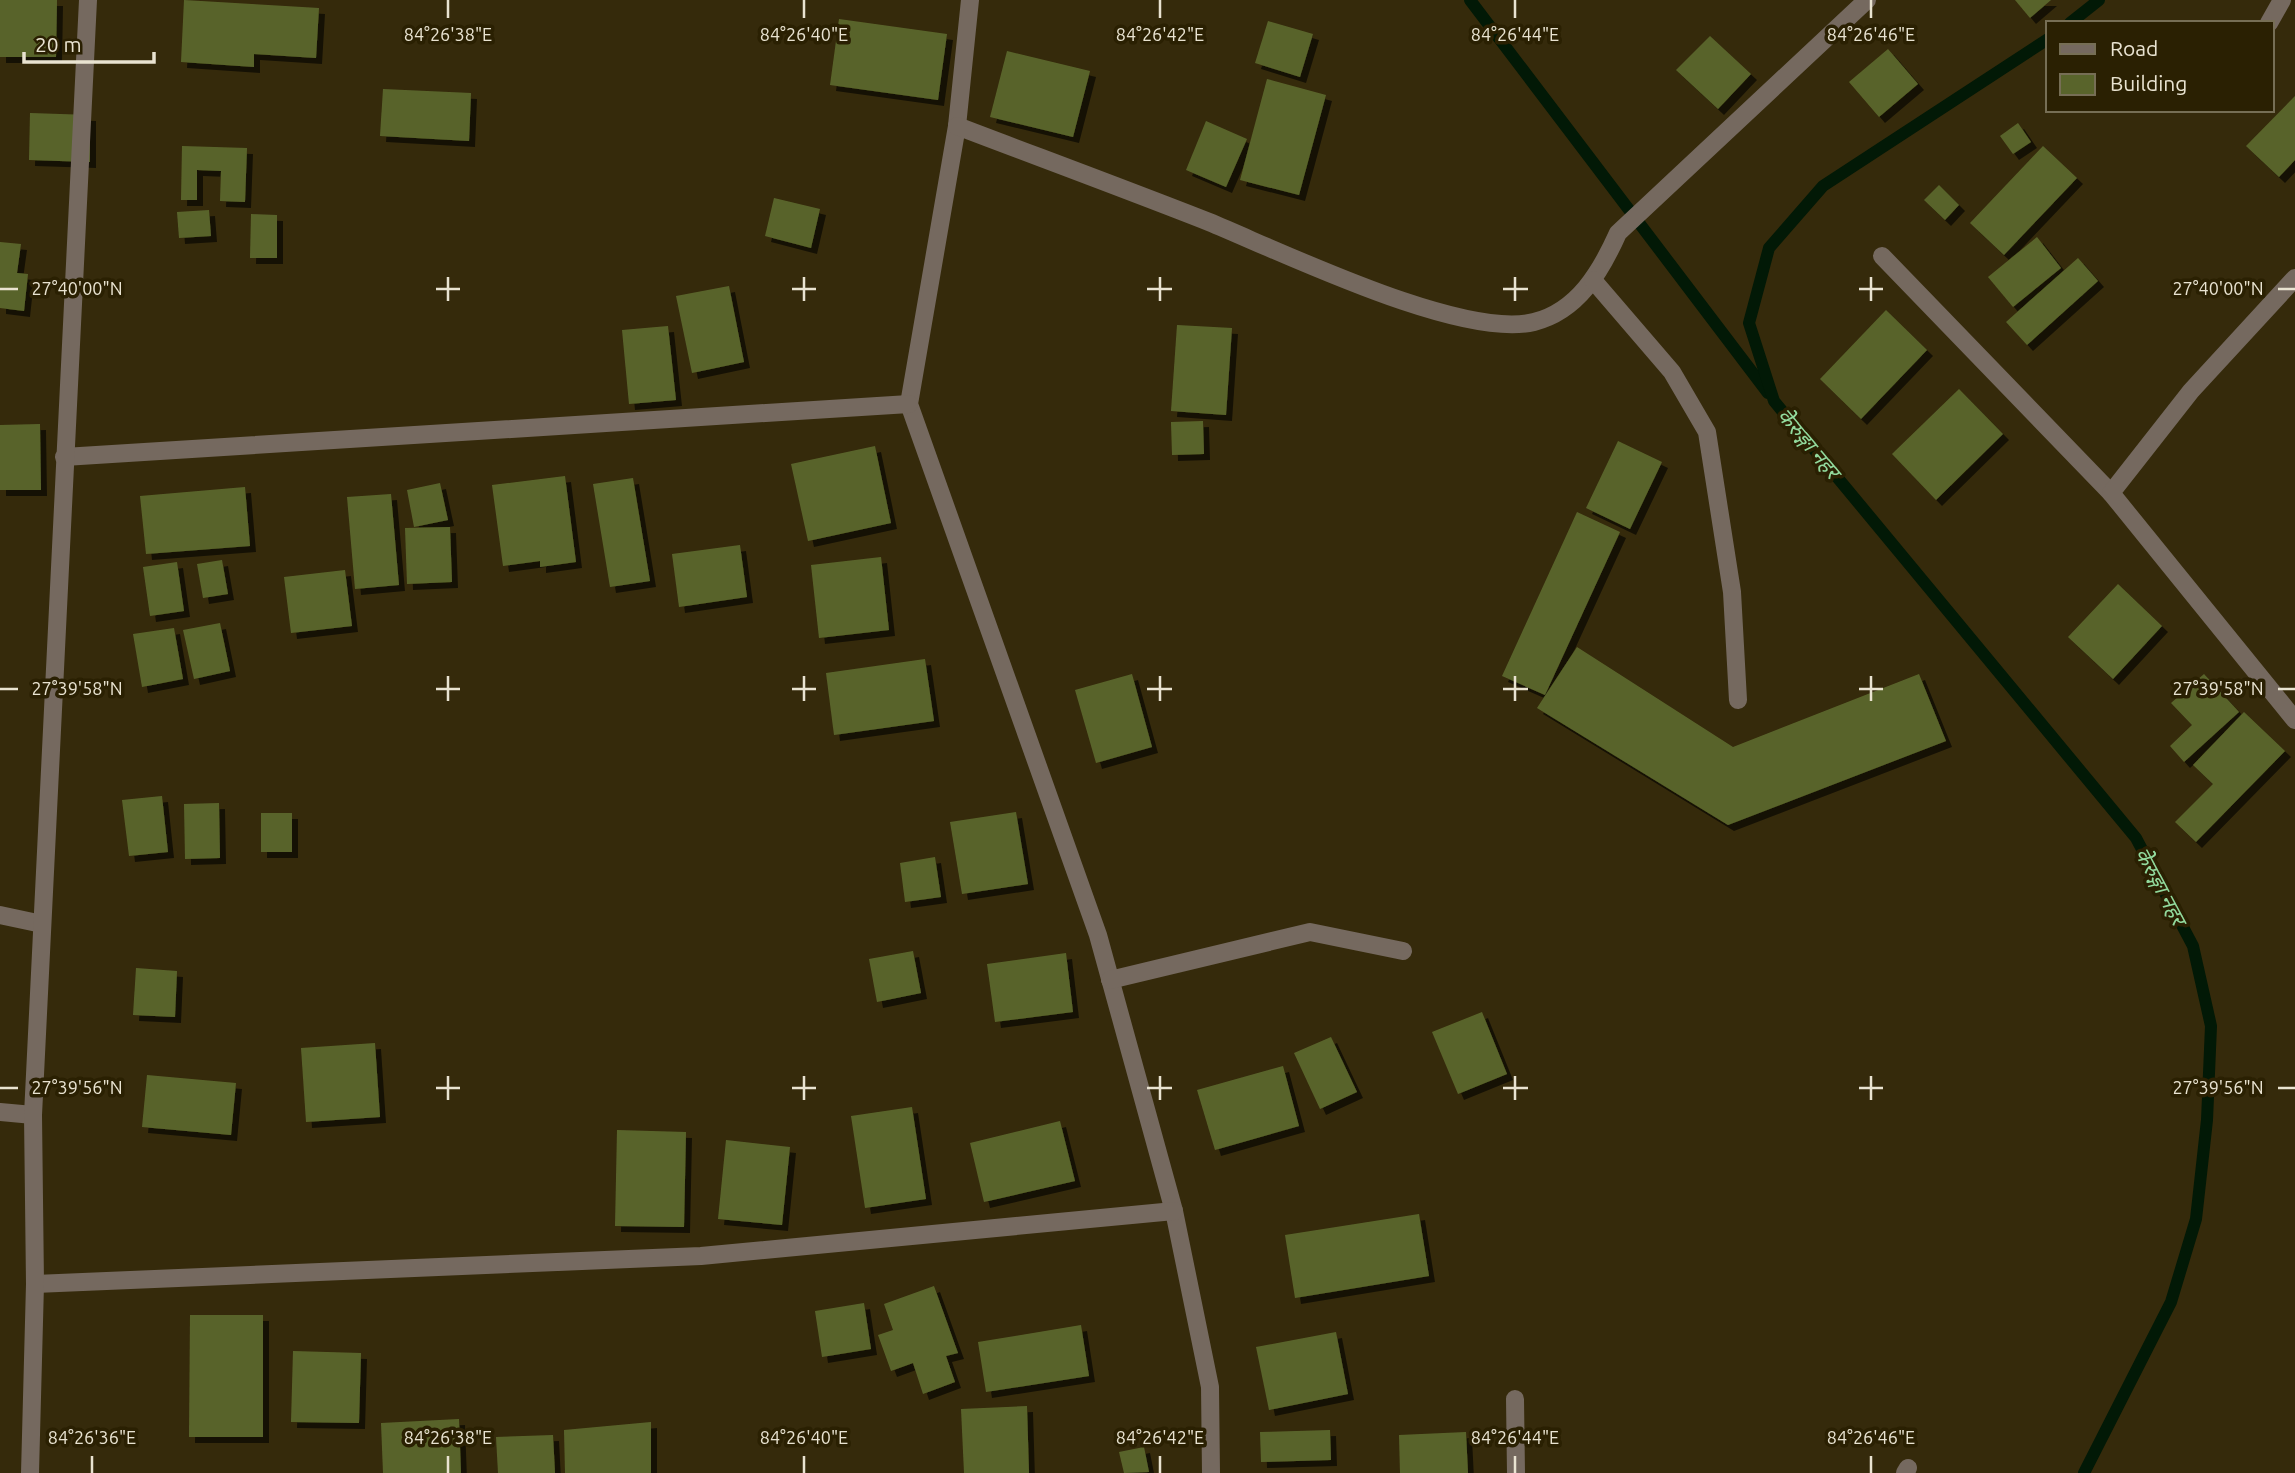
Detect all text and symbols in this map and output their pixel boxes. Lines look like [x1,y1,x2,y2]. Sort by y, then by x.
scale bar [24,21,154,65]
legend [2046,21,2274,112]
text: 84°26'38"E [404,24,492,44]
text: 84°26'40"E [760,24,848,44]
text: 84°26'42"E [1116,24,1204,44]
text: 84°26'44"E [1471,24,1559,44]
text: 84°26'46"E [1827,24,1915,44]
text: 20 m [35,32,82,56]
text: Road [2110,36,2158,60]
text: Building [2110,71,2187,95]
text: 27°40'00"N [31,278,123,298]
text: 27°40'00"N [2172,278,2264,298]
water label: केेरुङ्गा नहर [1773,403,1848,486]
text: 27°39'58"N [31,678,123,698]
text: 27°39'58"N [2172,678,2264,698]
water label: केेरुङ्गा नहर [2131,843,2193,932]
text: 27°39'56"N [31,1077,123,1097]
text: 27°39'56"N [2172,1077,2264,1097]
text: 84°26'36"E [48,1427,136,1447]
text: 84°26'38"E [404,1427,492,1447]
text: 84°26'40"E [760,1427,848,1447]
text: 84°26'42"E [1116,1427,1204,1447]
text: 84°26'44"E [1471,1427,1559,1447]
text: 84°26'46"E [1827,1427,1915,1447]

